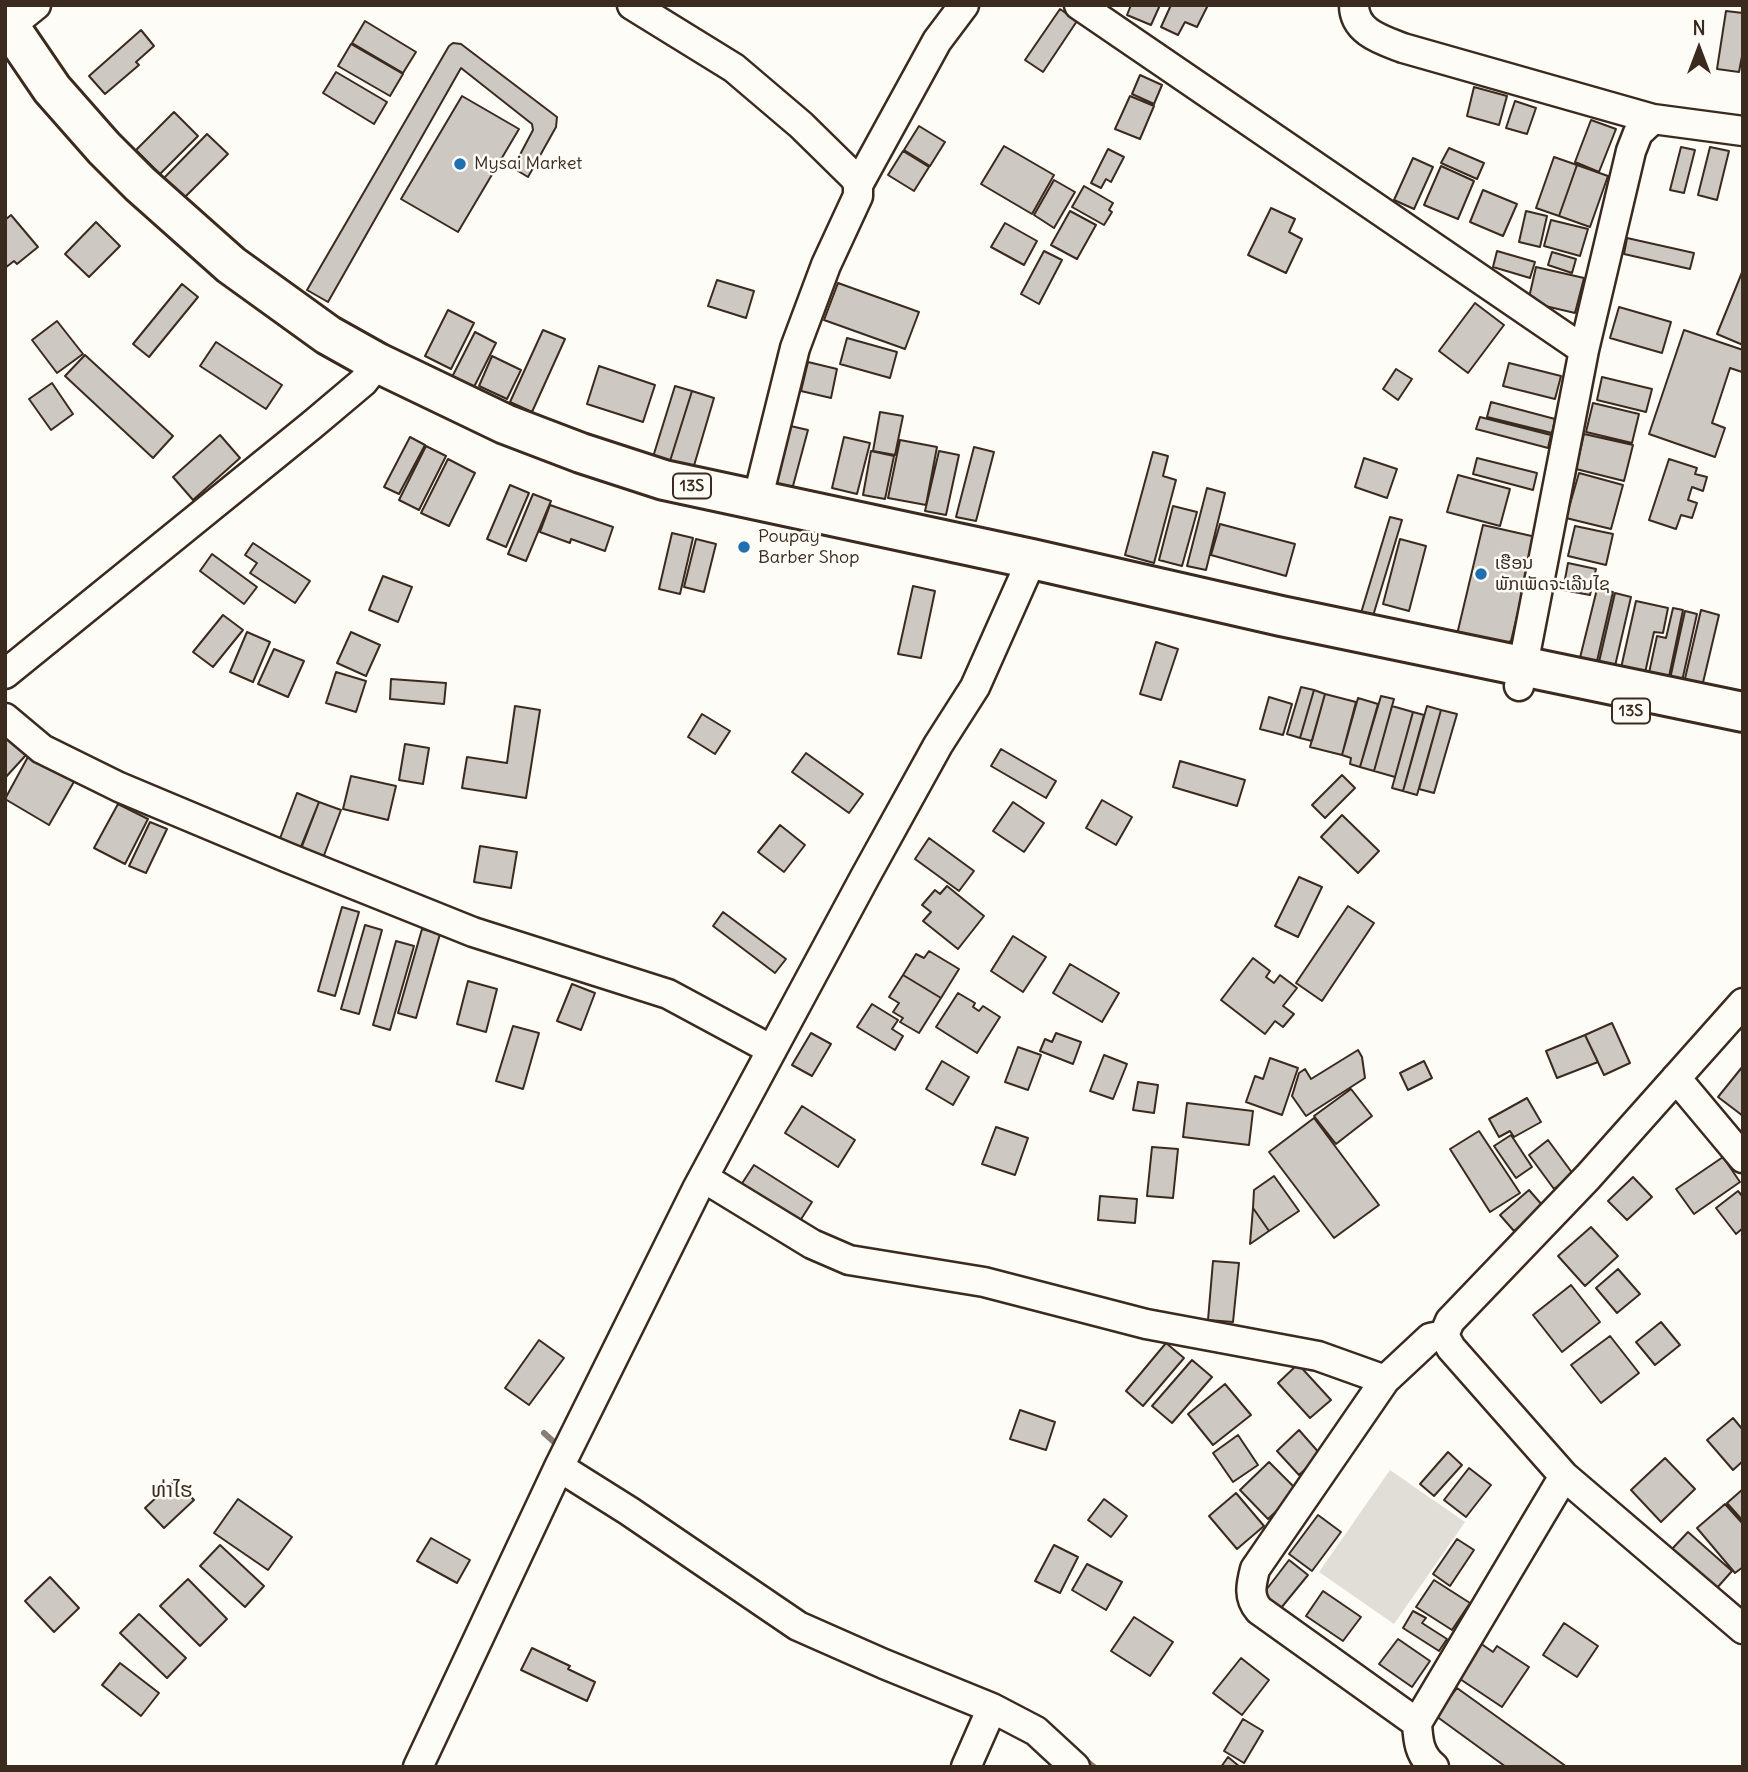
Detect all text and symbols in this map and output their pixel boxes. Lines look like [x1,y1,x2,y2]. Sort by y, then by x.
north arrow [1664,14,1734,84]
text: N [1692,16,1706,40]
place label: Mysai Market [474,153,582,175]
marker: Mysai Market [452,156,468,172]
road number: 13S [673,474,711,499]
place label: Poupay Barber Shop [758,526,859,568]
marker: Poupay Barber Shop [736,539,752,555]
place label: ເຮືອນ ພັກເພັດຈະເລີນໄຊ [1495,553,1610,596]
marker: ເຮືອນ ພັກເພັດຈະເລີນໄຊ [1473,566,1489,582]
road number: 13S [1612,698,1650,724]
district label: ທ່າໄຮ [151,1478,193,1504]

